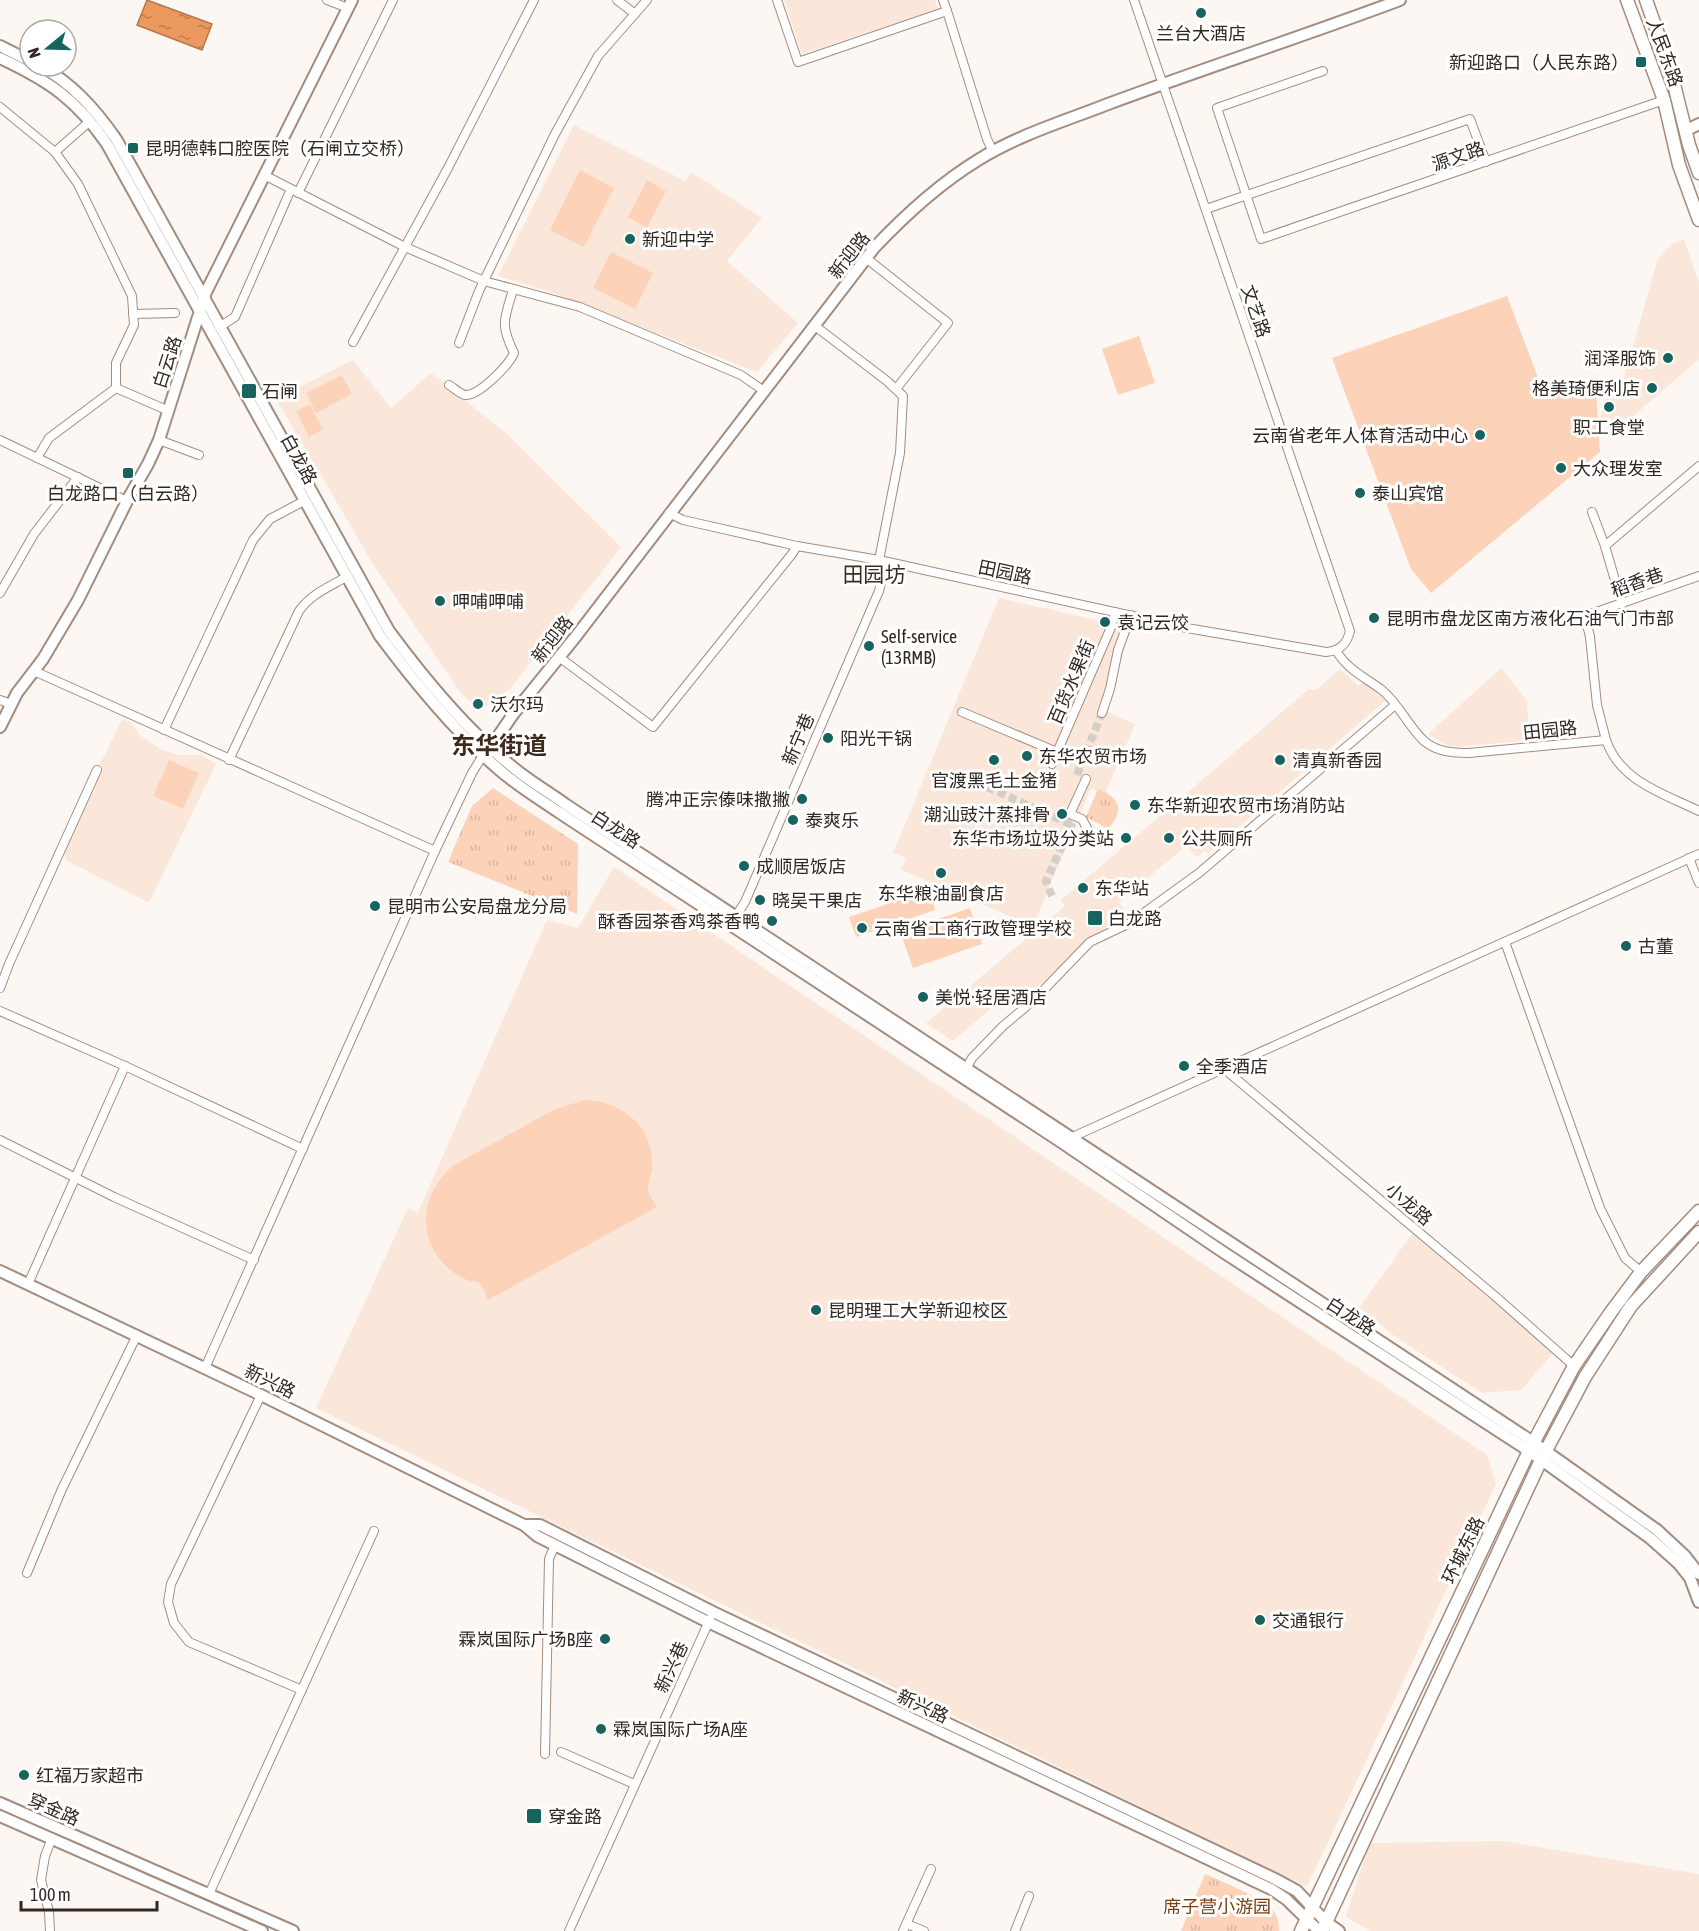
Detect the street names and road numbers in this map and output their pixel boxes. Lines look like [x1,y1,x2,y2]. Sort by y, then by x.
street label: 人民东路 [1643,15,1687,89]
street label: 源文路 [1429,137,1487,175]
street label: 新迎路 [824,227,874,283]
street label: 文艺路 [1237,282,1275,340]
street label: 白云路 [149,333,185,391]
street label: 白龙路 [277,430,321,488]
street label: 田园路 [976,556,1034,588]
street label: 稻香巷 [1608,563,1666,601]
street label: 新迎路 [527,611,577,667]
street label: 百货水果街 [1044,636,1098,728]
street label: 新宁巷 [778,710,818,768]
street label: 田园路 [1522,717,1578,743]
street label: 白龙路 [588,805,644,853]
street label: 小龙路 [1382,1179,1436,1229]
street label: 白龙路 [1323,1292,1379,1340]
street label: 新兴路 [241,1360,299,1402]
street label: 环城东路 [1438,1513,1488,1587]
street label: 新兴巷 [650,1638,692,1696]
street label: 新兴路 [894,1685,952,1727]
street label: 穿金路 [25,1788,83,1830]

